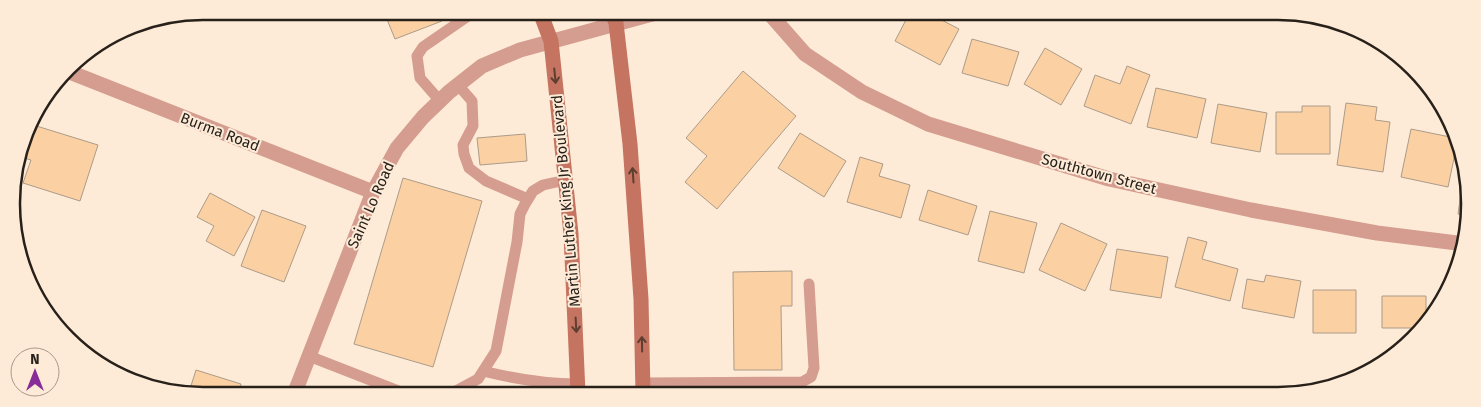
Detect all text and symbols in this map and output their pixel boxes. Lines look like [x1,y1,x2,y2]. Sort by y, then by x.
one-way arrow [550,68,560,84]
street label: Martin Luther King Jr Boulevard [548,94,584,308]
street label: Burma Road [178,109,262,155]
street label: Southtown Street [1040,150,1159,198]
street label: Saint Lo Road [344,159,398,251]
one-way arrow [628,167,637,183]
one-way arrow [571,317,580,333]
one-way arrow [637,336,646,352]
north arrow [10,347,60,397]
text: N [30,351,40,368]

